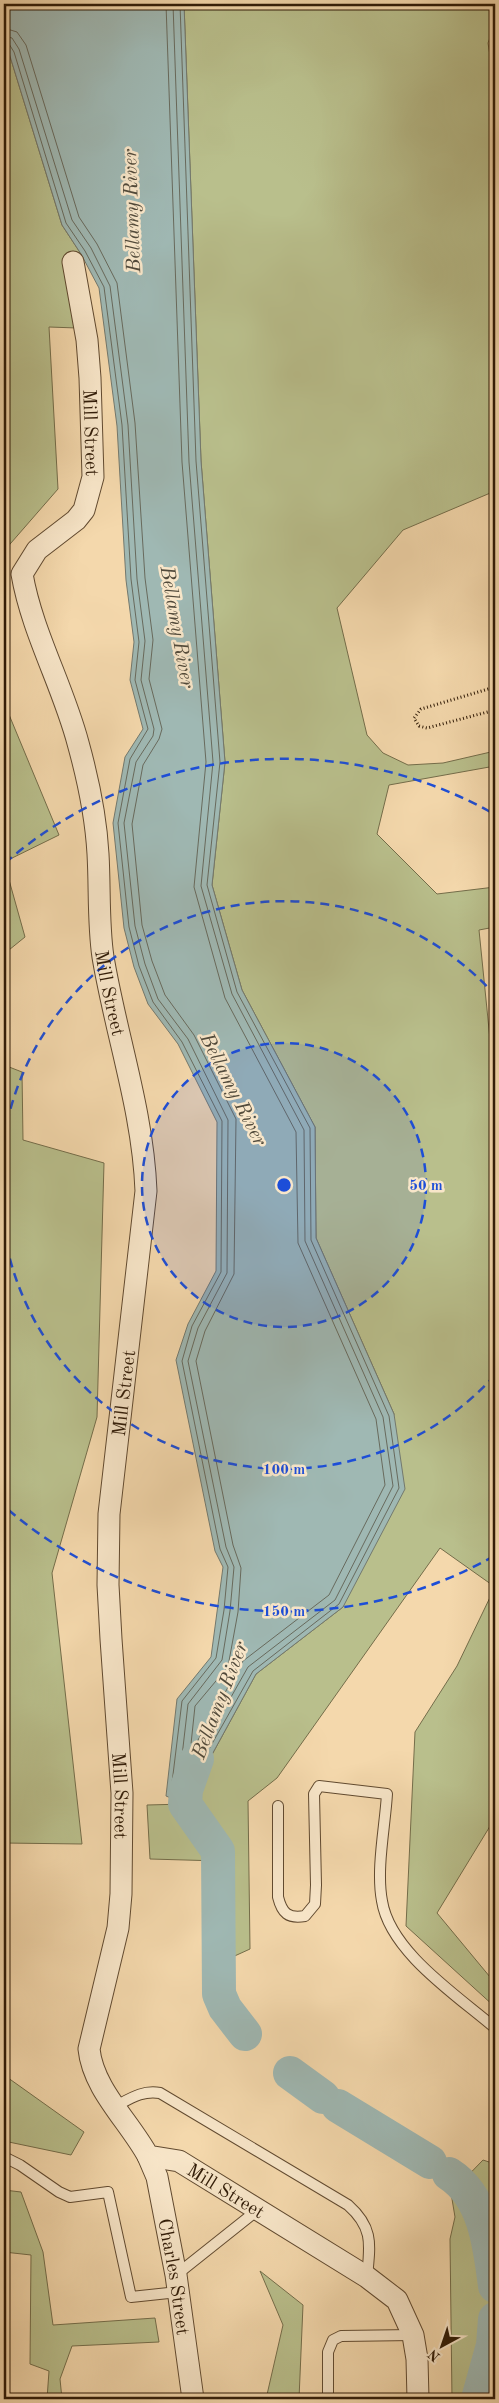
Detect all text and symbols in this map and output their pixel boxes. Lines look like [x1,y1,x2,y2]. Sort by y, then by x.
water label: Bellamy River [121,148,145,274]
street label: Mill Street [78,389,100,476]
water label: Bellamy River [155,564,197,690]
street label: Mill Street [90,949,126,1038]
water label: Bellamy River [195,1029,269,1150]
centre of rings [275,1176,293,1194]
text: 50 m [409,1179,443,1194]
street label: Mill Street [111,1349,140,1438]
text: 100 m [263,1463,305,1478]
text: 150 m [263,1605,305,1620]
water label: Bellamy River [189,1639,252,1763]
street label: Mill Street [107,1752,129,1839]
street label: Mill Street [183,2161,267,2223]
street label: Charles Street [153,2217,191,2336]
north arrow [416,2320,466,2370]
text: N [425,2346,443,2364]

